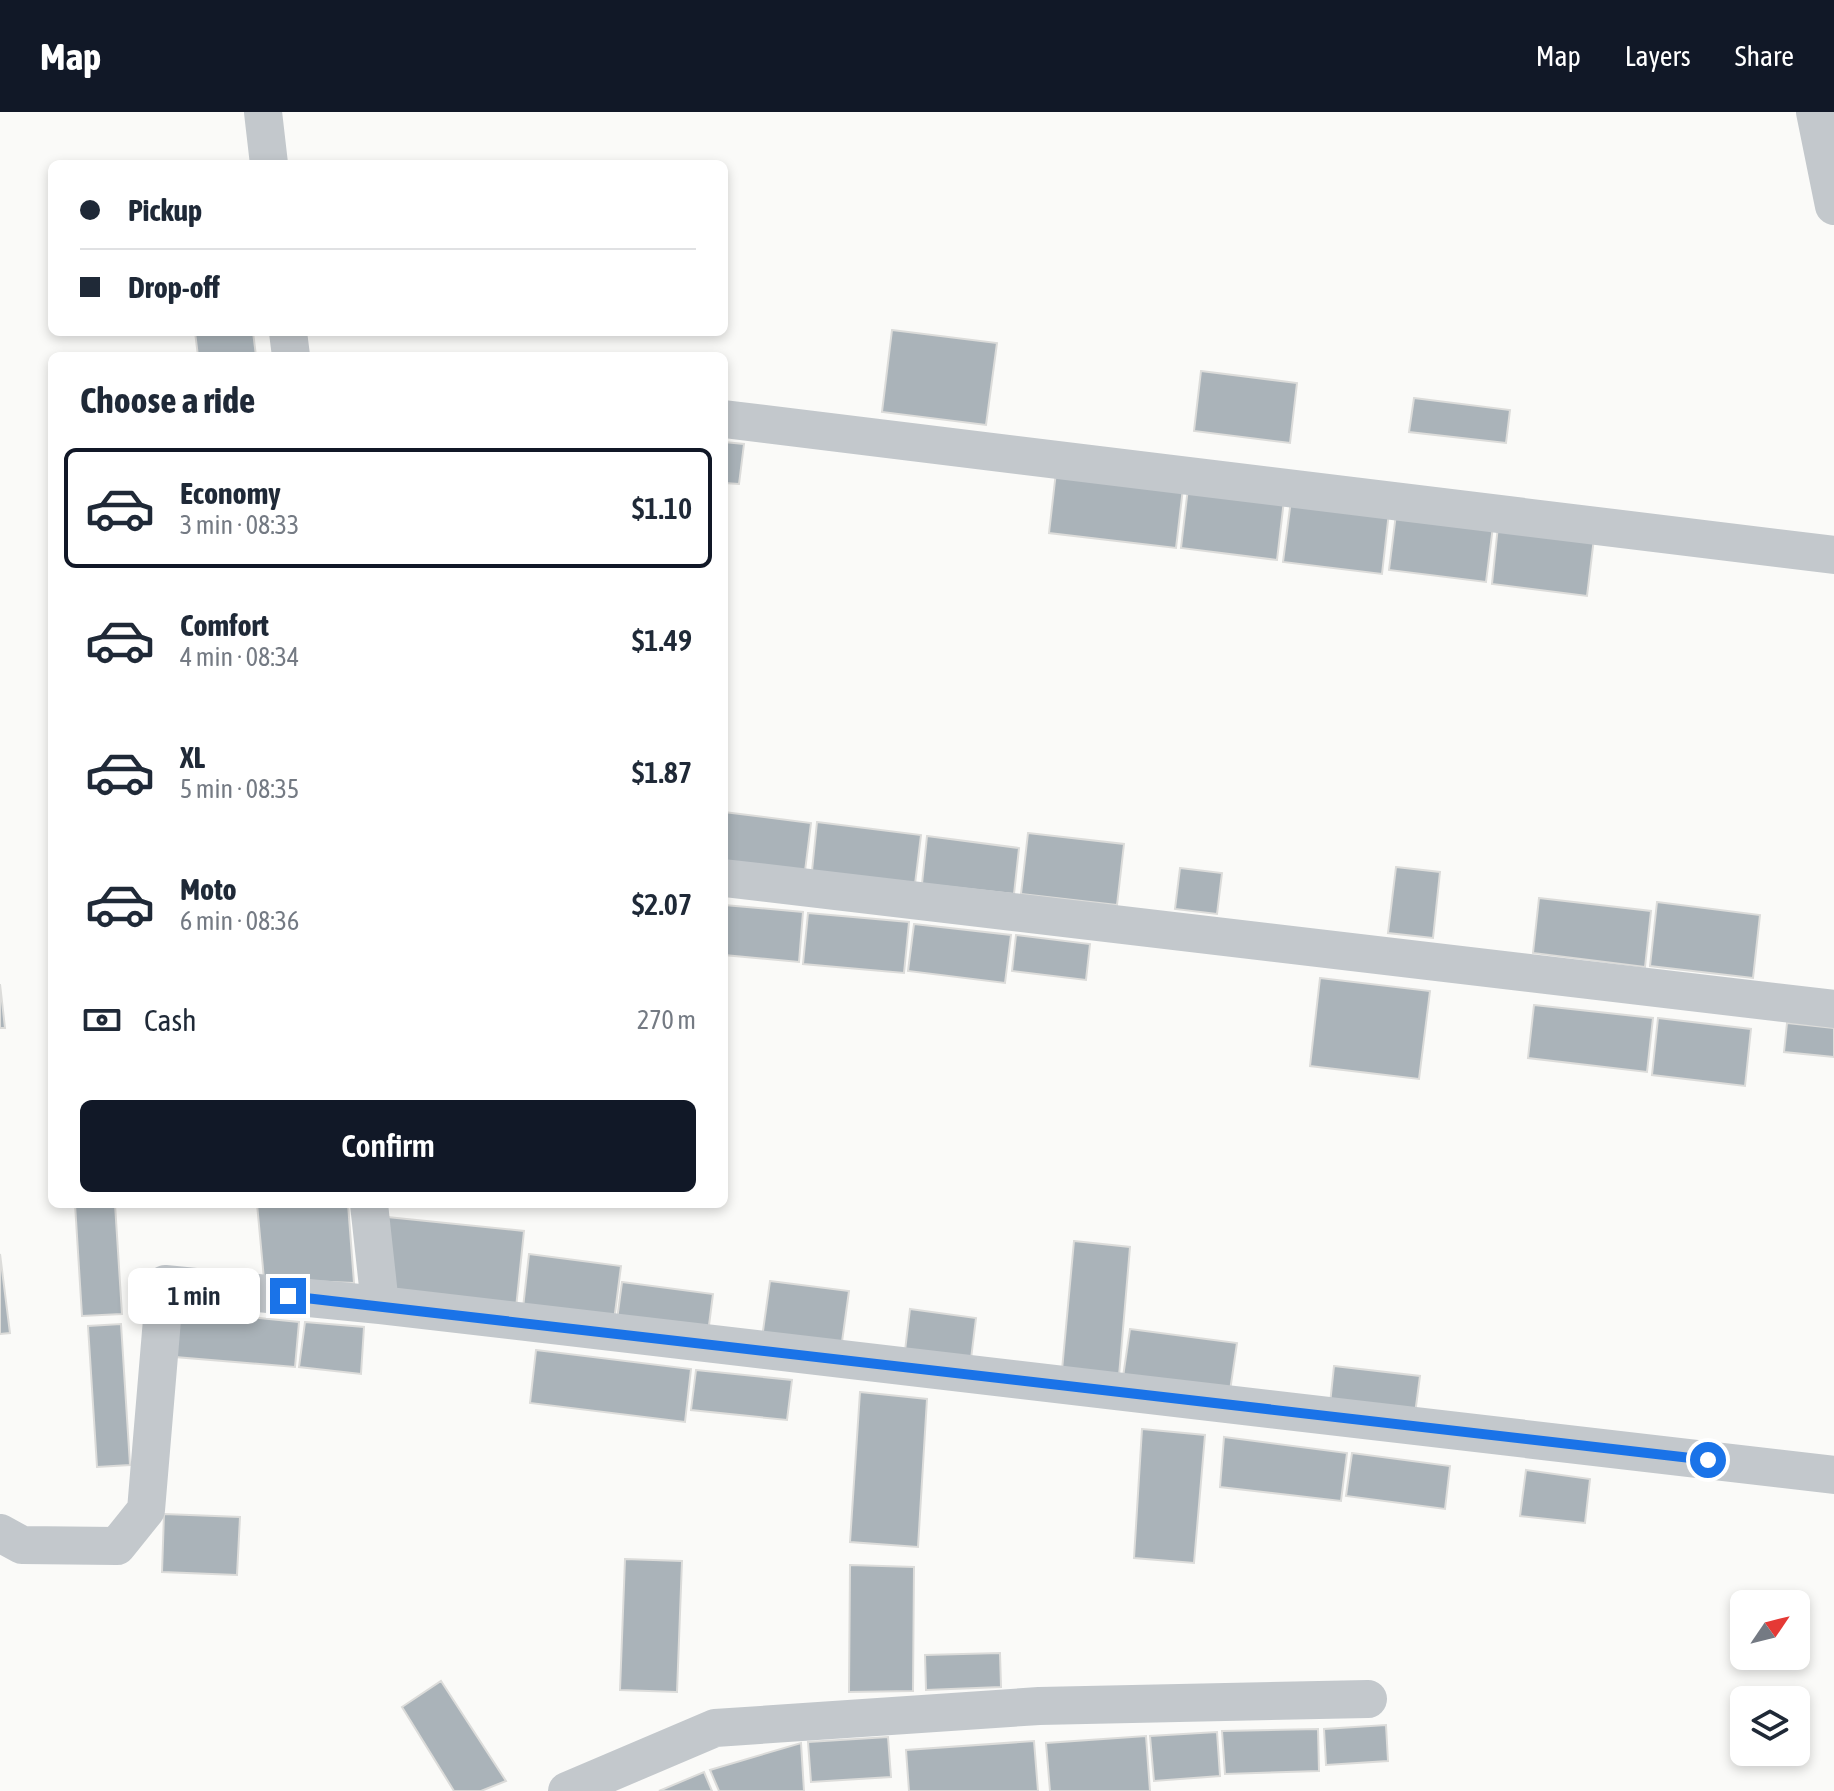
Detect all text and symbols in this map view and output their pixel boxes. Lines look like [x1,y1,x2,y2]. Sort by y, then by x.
text: Map [40,35,101,78]
text: Map [1536,40,1581,72]
text: Layers [1625,40,1691,72]
text: Share [1735,40,1794,72]
text: Pickup [128,193,202,227]
text: Drop-off [128,270,220,304]
text: Choose a ride [80,379,255,421]
icon: car [84,472,156,544]
text: Economy [180,476,281,510]
text: $1.10 [632,491,692,525]
text: 3 min · 08:33 [180,510,299,540]
icon: car [84,604,156,676]
text: Comfort [180,608,269,642]
text: $1.49 [632,623,692,657]
text: 4 min · 08:34 [180,642,299,672]
icon: car [84,736,156,808]
text: XL [180,740,205,774]
text: $1.87 [632,755,692,789]
text: 5 min · 08:35 [180,774,299,804]
icon: car [84,868,156,940]
text: Moto [180,872,237,906]
text: $2.07 [632,887,692,921]
text: 6 min · 08:36 [180,906,299,936]
icon: cash [80,998,124,1042]
text: Cash [144,1003,197,1037]
text: 270 m [637,1005,696,1035]
button: Confirm [80,1100,696,1192]
callout: 1 min [128,1268,260,1324]
route end [270,1278,306,1314]
text: 1 min [167,1281,221,1311]
route start [1690,1442,1726,1478]
north arrow [1730,1590,1810,1670]
map controls [1730,1590,1810,1766]
button: layers [1730,1686,1810,1766]

